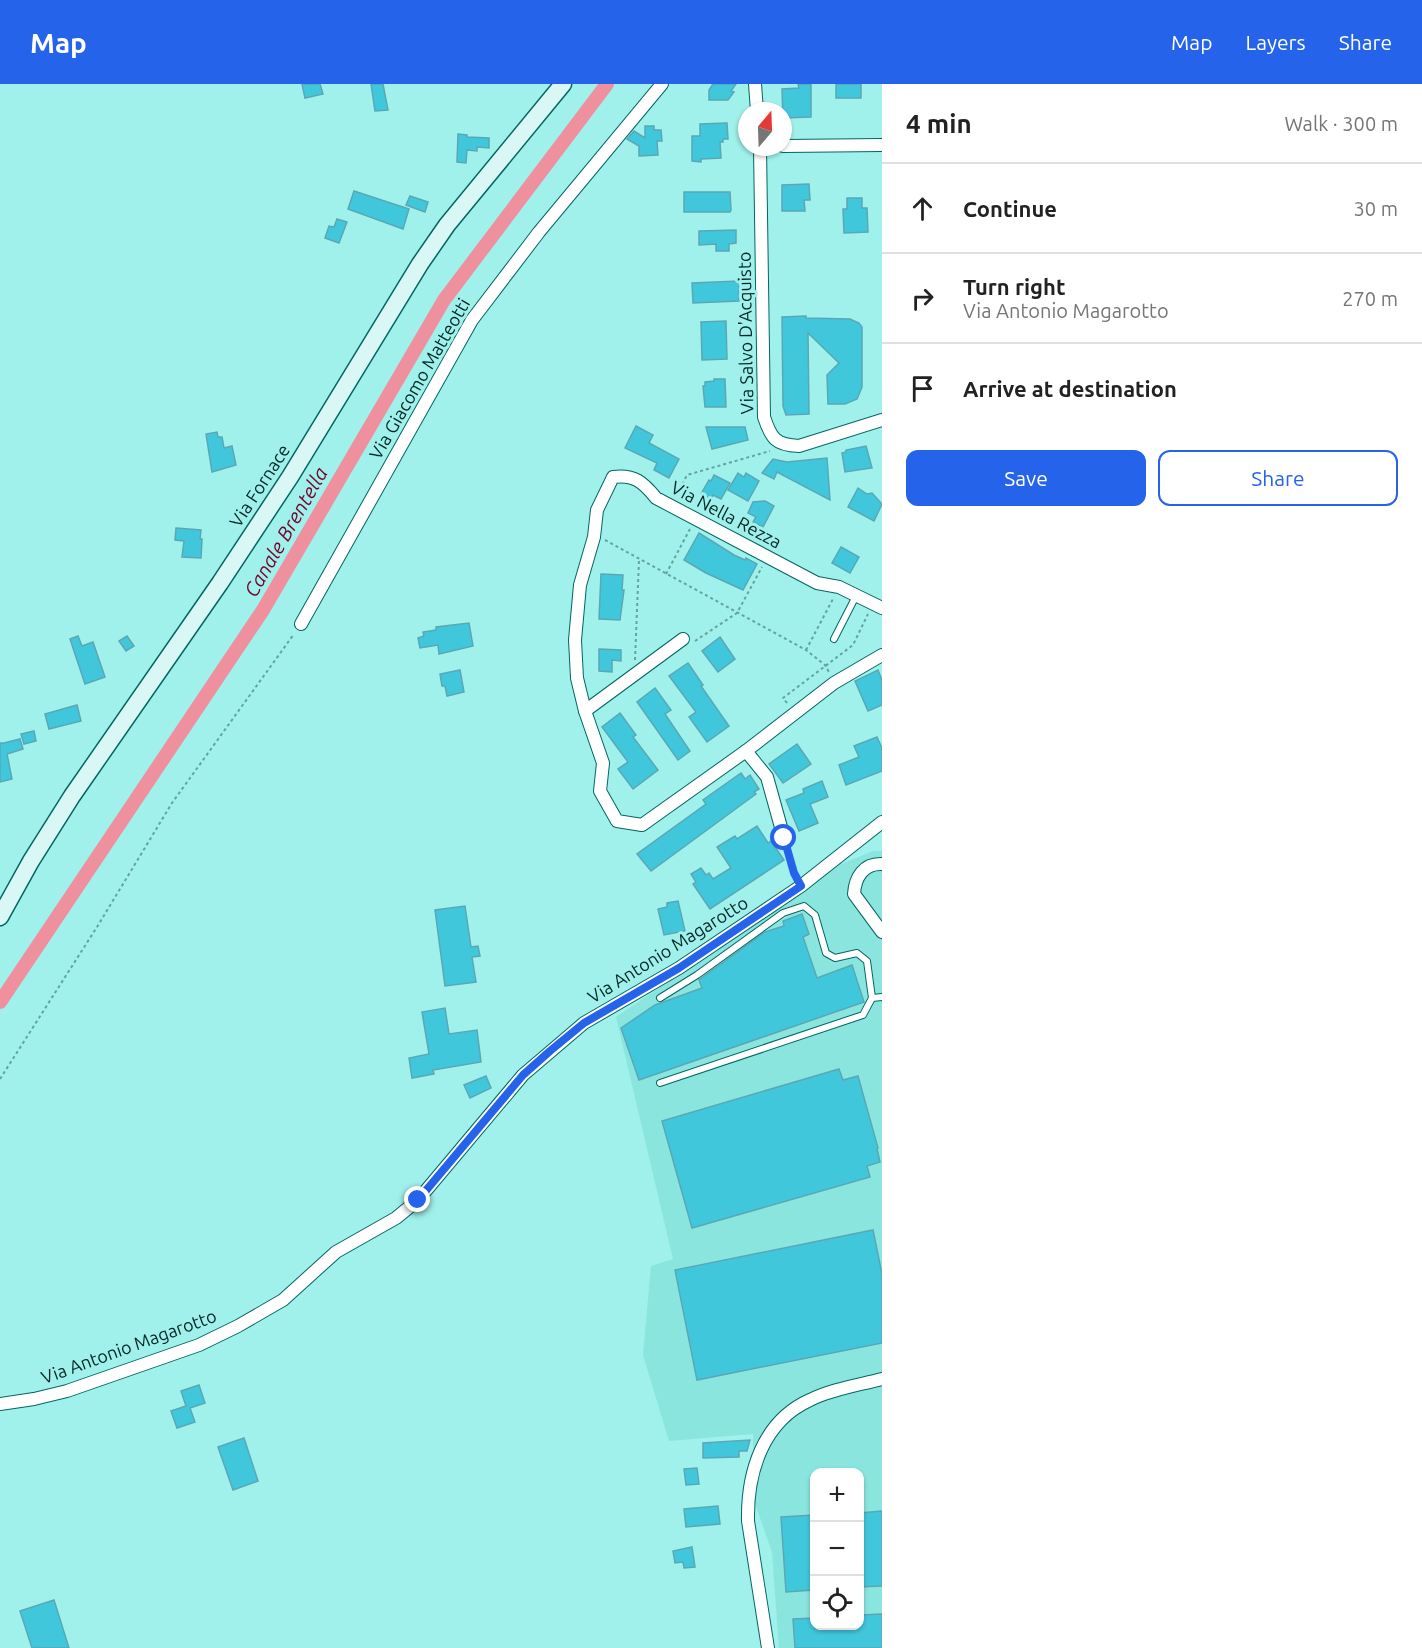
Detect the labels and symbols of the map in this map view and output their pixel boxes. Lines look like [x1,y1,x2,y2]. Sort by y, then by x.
north arrow [738,102,792,156]
street label: Via Salvo D'Acquisto [734,251,756,415]
street label: Via Giacomo Matteotti [365,295,473,462]
street label: Via Fornace [225,440,293,530]
water label: Canale Brentella [239,463,332,601]
street label: Via Nella Rezza [668,477,785,552]
route start [770,824,796,850]
street label: Via Antonio Magarotto [584,892,751,1007]
route end [404,1186,430,1212]
street label: Via Antonio Magarotto [38,1305,219,1387]

